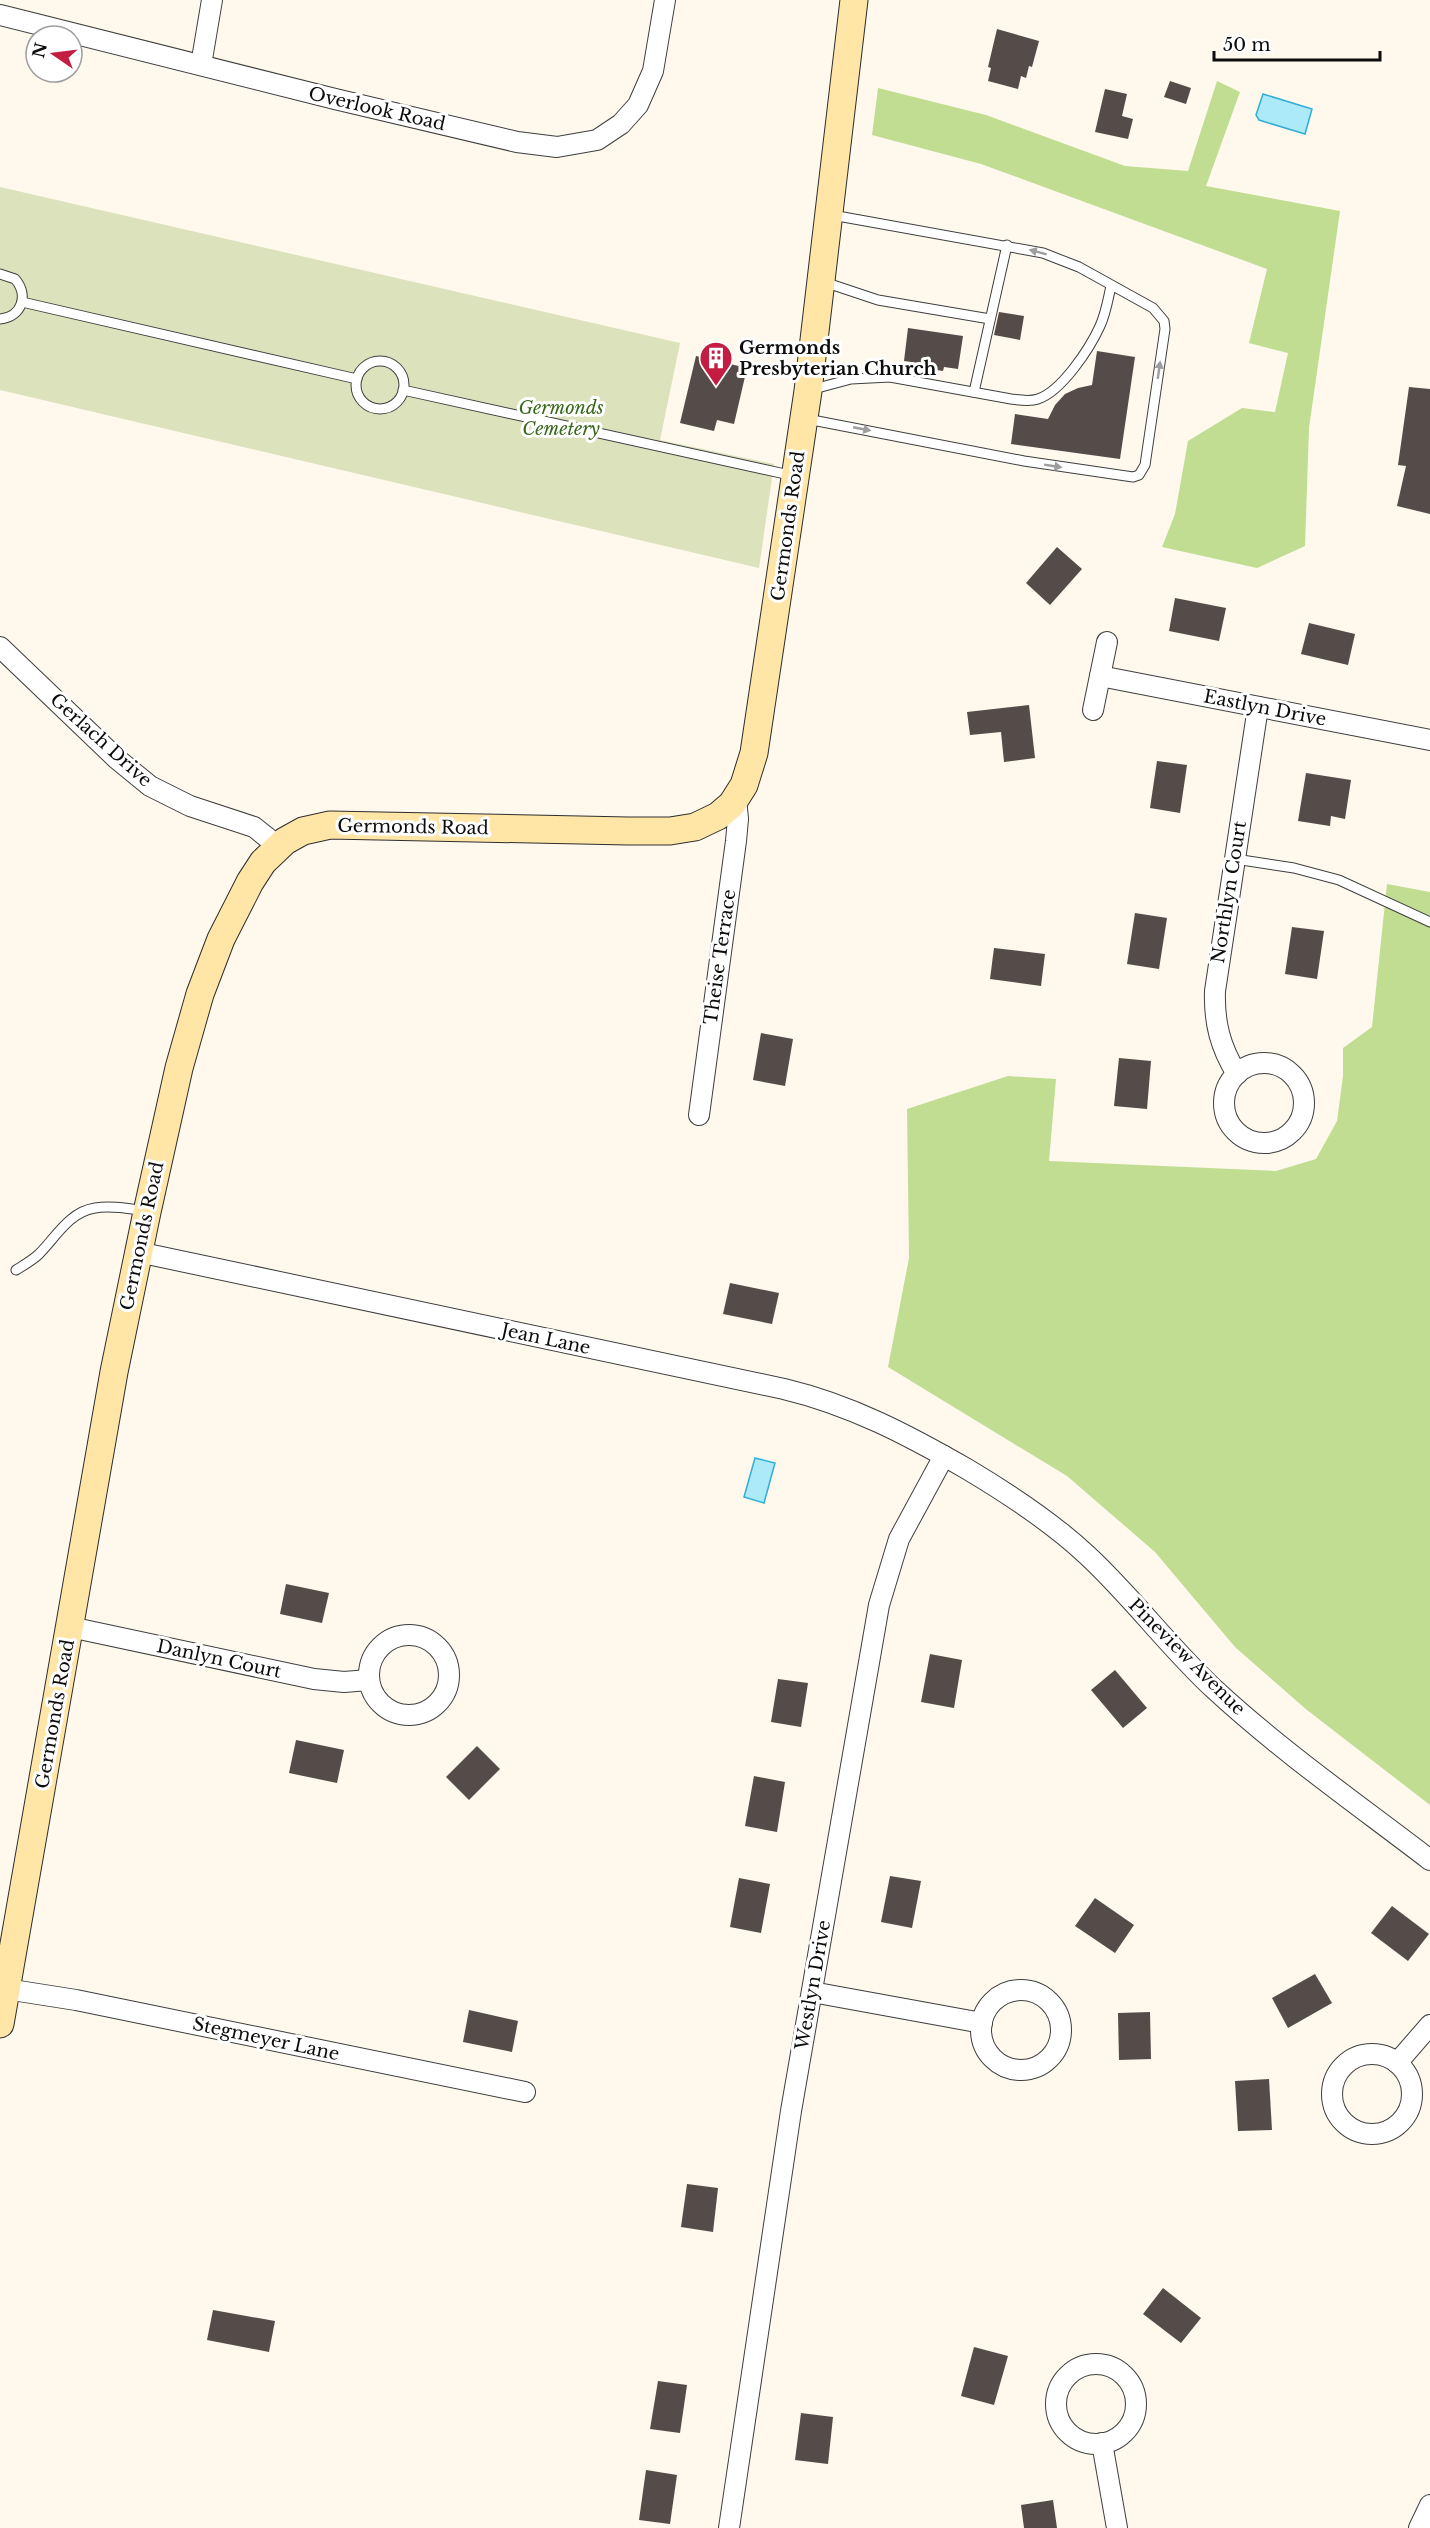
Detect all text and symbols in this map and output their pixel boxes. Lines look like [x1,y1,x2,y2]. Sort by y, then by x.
north arrow [24,24,84,84]
scale bar [1214,24,1380,62]
text: 50 m [1223,34,1271,56]
text: N [28,41,51,60]
street label: Overlook Road [306,83,448,135]
one-way arrow [1029,247,1047,256]
place label: Germonds Presbyterian Church [739,337,937,380]
building icon: Germonds Presbyterian Church [698,340,734,387]
one-way arrow [1154,361,1163,380]
park label: Germonds Cemetery [518,397,604,440]
one-way arrow [853,425,872,434]
street label: Germonds Road [767,449,809,603]
one-way arrow [1044,462,1063,471]
street label: Eastlyn Drive [1202,685,1328,731]
street label: Gerlach Drive [46,689,156,791]
street label: Germonds Road [337,815,489,839]
street label: Northlyn Court [1207,819,1251,965]
street label: Theise Terrace [700,888,740,1026]
street label: Germonds Road [115,1160,169,1312]
street label: Jean Lane [498,1318,592,1359]
street label: Pineview Avenue [1124,1594,1250,1720]
street label: Danlyn Court [155,1635,283,1683]
street label: Germonds Road [31,1638,79,1790]
street label: Westlyn Drive [791,1918,835,2053]
street label: Stegmeyer Lane [191,2013,341,2065]

